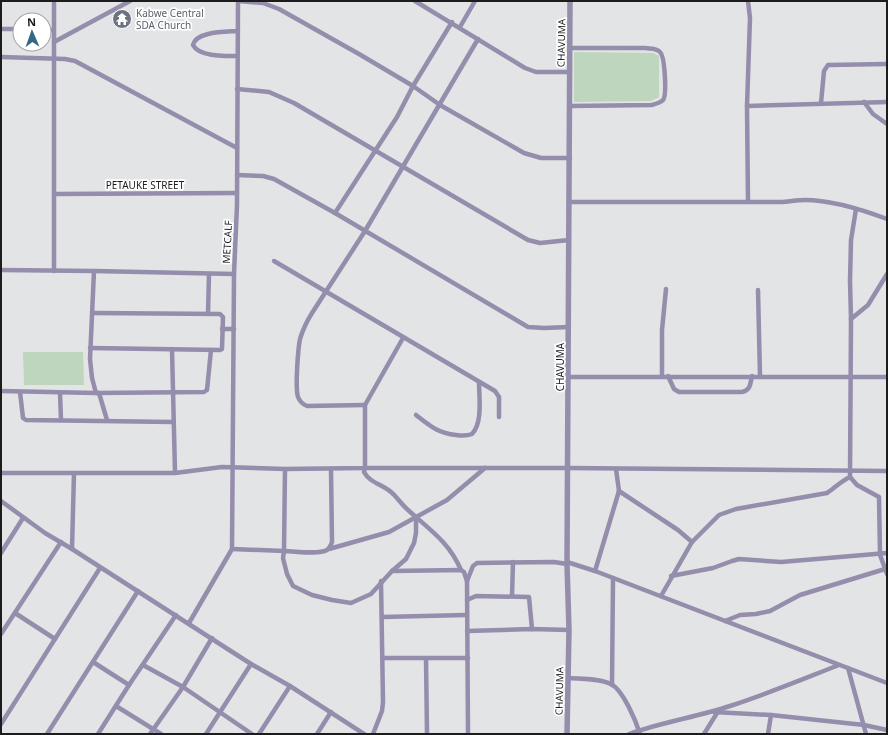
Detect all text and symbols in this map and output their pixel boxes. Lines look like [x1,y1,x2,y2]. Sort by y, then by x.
place label: Kabwe Central SDA Church [136,6,204,32]
temple icon: Kabwe Central SDA Church [111,8,133,30]
north arrow [12,12,52,52]
text: N [27,14,36,29]
street label: CHAVUMA [554,18,568,67]
street label: PETAUKE STREET [106,178,185,192]
street label: METCALF [219,220,235,264]
street label: CHAVUMA [553,342,567,391]
street label: CHAVUMA [552,666,566,715]

